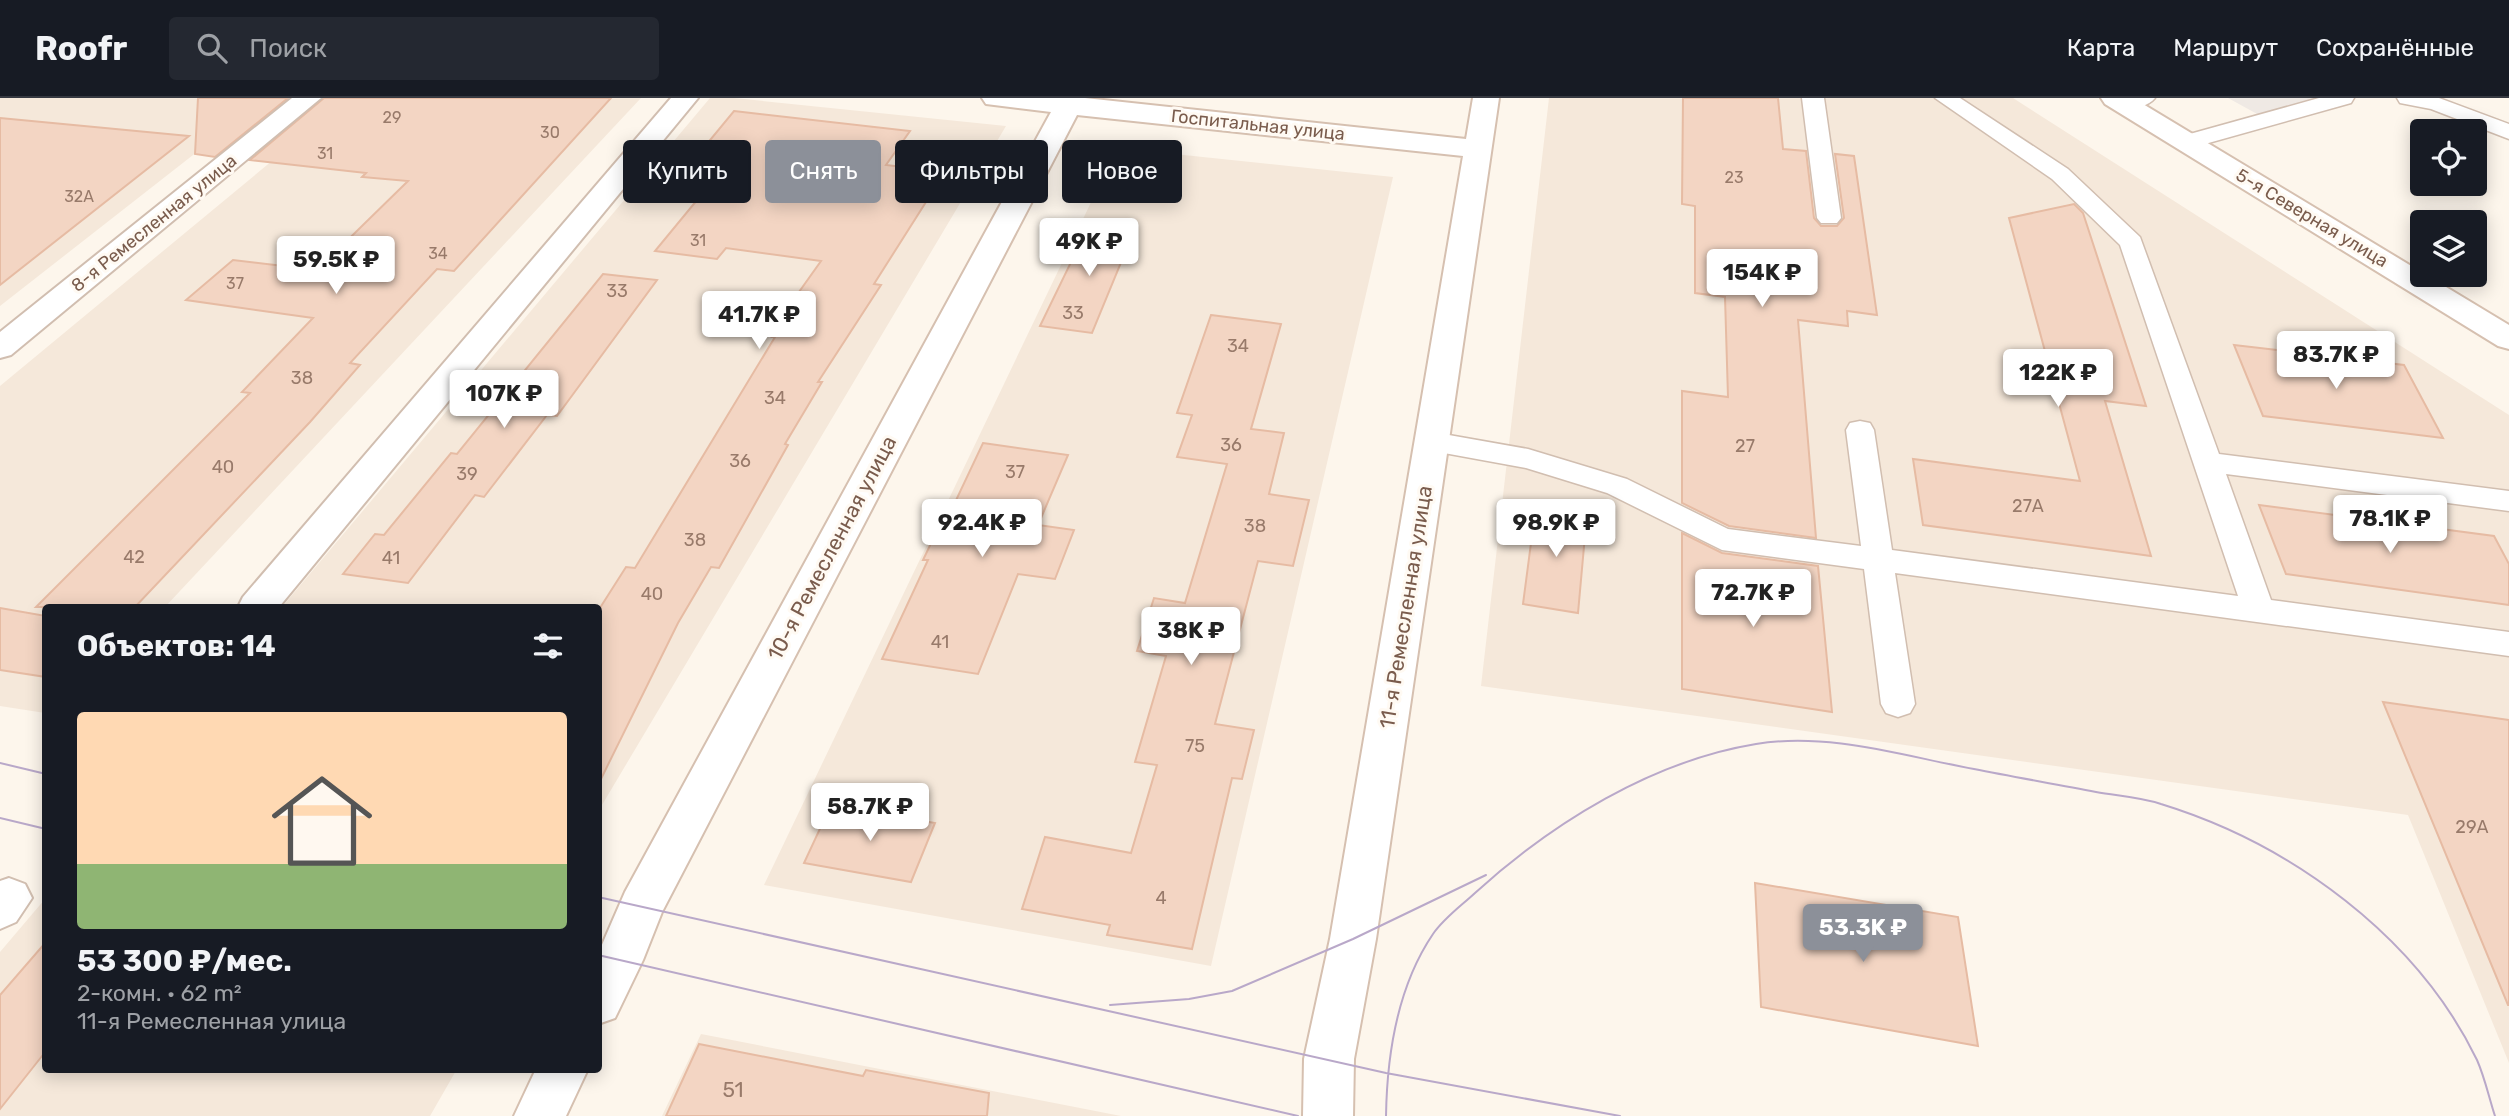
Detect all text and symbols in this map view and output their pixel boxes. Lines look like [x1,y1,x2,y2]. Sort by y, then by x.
search box [169,17,659,80]
text: Roofr [35,29,127,68]
icon: search [193,29,231,67]
text: Поиск [249,33,327,64]
text: Карта [2067,34,2135,62]
text: Маршрут [2173,34,2278,62]
text: Сохранённые [2316,34,2474,62]
street label: Госпитальная улица [1170,105,1346,145]
house number: 29 [383,108,401,127]
map controls [2410,119,2487,287]
button: locate [2410,119,2487,196]
house number: 30 [540,123,560,142]
chip: Купить [623,140,751,203]
chip: Снять [765,140,881,203]
chip: Фильтры [895,140,1048,203]
chip: Новое [1062,140,1182,203]
house number: 31 [317,144,333,163]
street label: 8-я Ремесленная улица [67,149,241,297]
street label: 5-я Северная улица [2232,164,2392,272]
house number: 23 [1724,168,1744,187]
house number: 32А [64,187,94,206]
button: layers [2410,210,2487,287]
pin: 49K ₽ [1040,218,1138,278]
text: 49K ₽ [1056,227,1123,255]
house number: 31 [690,231,706,250]
pin: 59.5K ₽ [271,236,401,296]
house number: 34 [428,244,448,263]
text: 59.5K ₽ [293,245,379,273]
pin: 154K ₽ [1705,250,1819,309]
text: 154K ₽ [1723,258,1801,286]
house number: 37 [226,274,244,293]
house number: 33 [606,280,628,302]
pin: 41.7K ₽ [694,292,824,351]
text: 41.7K ₽ [718,300,800,328]
house number: 33 [1062,302,1084,324]
pin: 83.7K ₽ [2271,331,2401,391]
house number: 34 [1227,335,1249,357]
text: 83.7K ₽ [2293,340,2379,368]
pin: 122K ₽ [2001,350,2115,409]
text: 122K ₽ [2019,358,2097,386]
house number: 38 [291,367,313,389]
pin: 107K ₽ [447,370,561,430]
text: 107K ₽ [466,379,542,407]
house number: 34 [764,387,786,409]
street label: 10-я Ремесленная улица [762,431,901,664]
house number: 36 [1220,434,1242,456]
house number: 27 [1735,435,1755,457]
house number: 36 [729,450,751,472]
house number: 40 [212,456,234,478]
house number: 37 [1005,461,1025,483]
house number: 39 [456,463,478,485]
street label: 11-я Ремесленная улица [1374,484,1437,730]
house number: 27А [2012,495,2044,517]
pin: 78.1K ₽ [2325,496,2455,555]
pin: 92.4K ₽ [917,500,1047,559]
pin: 98.9K ₽ [1491,500,1621,559]
text: 78.1K ₽ [2349,504,2431,532]
text: 92.4K ₽ [938,508,1026,536]
text: 98.9K ₽ [1512,508,1600,536]
house number: 38 [1244,515,1266,537]
house number: 38 [684,529,706,551]
house number: 42 [123,546,145,568]
house number: 41 [382,547,400,569]
pin: 72.7K ₽ [1688,570,1818,629]
text: 72.7K ₽ [1711,578,1795,606]
house number: 40 [641,583,663,605]
pin: 38K ₽ [1142,608,1240,667]
text: 38K ₽ [1157,616,1225,644]
icon: filters [529,627,567,665]
text: Объектов: 14 [77,628,276,664]
house number: 41 [931,631,949,653]
house number: 75 [1185,735,1205,757]
icon: home [259,758,385,884]
pin: 58.7K ₽ [805,784,935,843]
text: 58.7K ₽ [827,792,913,820]
house number: 29А [2455,816,2489,838]
house number: 4 [1155,887,1167,909]
pin: 53.3K ₽ [1798,904,1928,964]
text: 53.3K ₽ [1819,913,1907,941]
text: 53 300 ₽/мес. [77,943,292,979]
text: 2-комн. · 62 m² [77,979,242,1007]
text: 11-я Ремесленная улица [77,1007,346,1035]
house number: 51 [722,1077,744,1102]

